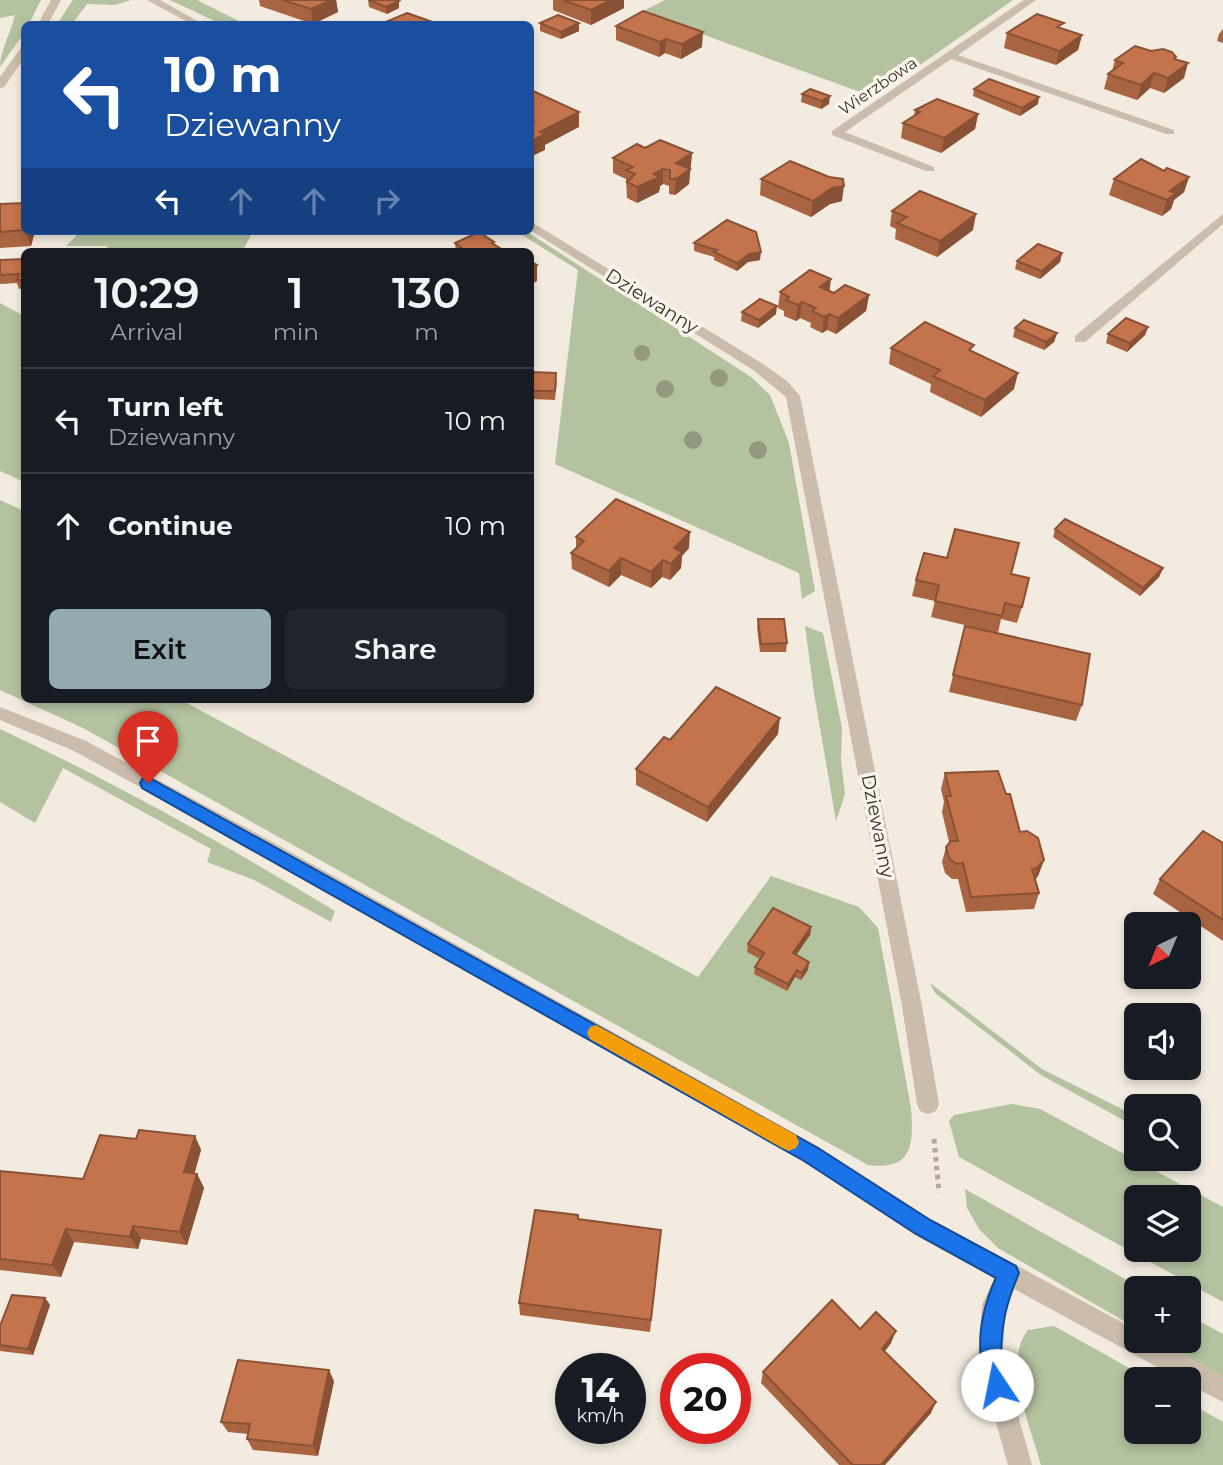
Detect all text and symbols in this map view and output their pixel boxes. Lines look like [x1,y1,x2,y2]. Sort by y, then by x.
text: 10 m [164,45,282,104]
icon: left [49,49,140,140]
street label: Wierzbowa [835,53,921,119]
text: Dziewanny [164,105,341,144]
icon: left [149,182,187,220]
icon: ahead [222,182,260,220]
icon: ahead [295,182,333,220]
icon: right [368,182,406,220]
street label: Dziewanny [601,263,703,339]
text: 10:29 [94,267,200,319]
text: 1 [288,267,304,319]
text: 130 [392,267,461,319]
text: Arrival [111,318,183,346]
text: min [273,318,319,346]
text: m [414,318,439,346]
text: Turn left [108,391,224,423]
icon: left [49,402,87,440]
text: 10 m [445,405,506,437]
text: Dziewanny [108,423,235,451]
icon: ahead [49,507,87,545]
text: Continue [108,510,233,542]
text: 10 m [445,510,506,542]
button: Exit [49,609,271,689]
button: Share [285,609,506,689]
pin [118,711,178,783]
icon: arrive [129,722,167,760]
street label: Dziewanny [857,772,899,880]
north arrow [1124,912,1200,989]
map controls [1124,912,1201,1444]
button: sound [1124,1003,1201,1080]
button: search [1124,1094,1201,1171]
button: layers [1124,1185,1201,1262]
button: + [1124,1276,1201,1353]
position arrow [960,1348,1034,1422]
speed limit sign: 20 [660,1353,751,1444]
button: − [1124,1367,1201,1444]
text: 14 [582,1368,619,1411]
text: km/h [576,1405,625,1427]

